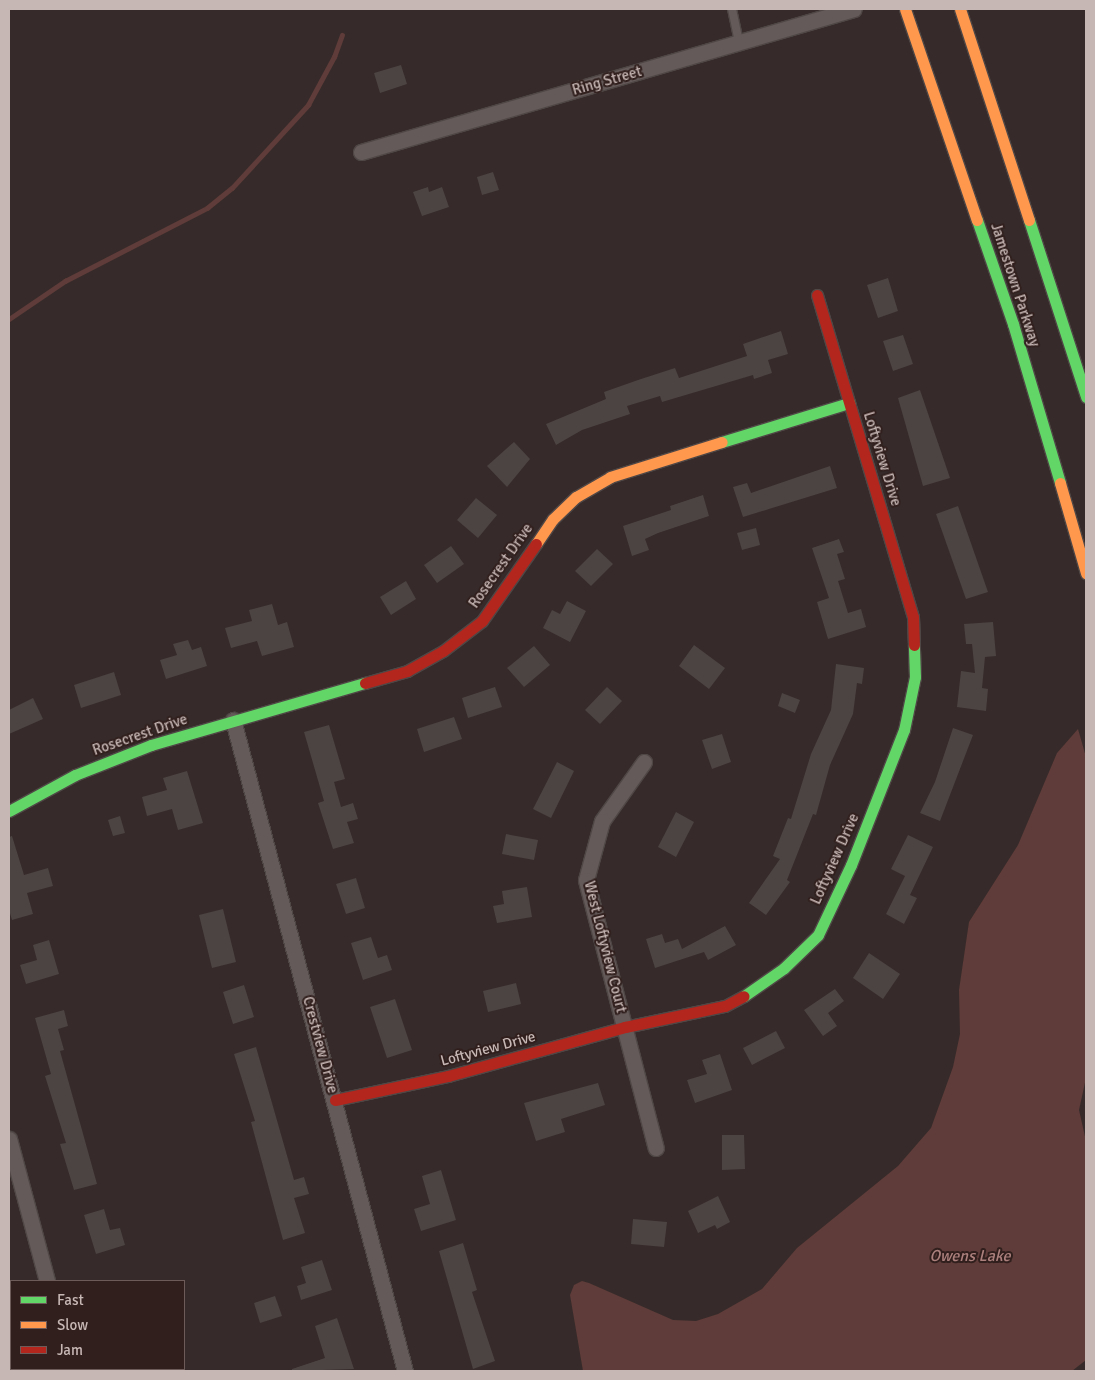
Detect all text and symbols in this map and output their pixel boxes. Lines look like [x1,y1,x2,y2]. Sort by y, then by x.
street label: Ring Street [570,62,644,100]
street label: Jamestown Parkway [987,221,1043,349]
street label: Loftyview Drive [859,410,905,508]
street label: Rosecrest Drive [465,520,537,612]
street label: Rosecrest Drive [90,710,190,760]
street label: Loftyview Drive [807,811,863,907]
street label: West Loftyview Court [580,879,630,1015]
street label: Crestview Drive [298,995,342,1095]
street label: Loftyview Drive [438,1028,538,1070]
water label: Owens Lake [929,1246,1011,1266]
legend [10,1280,185,1370]
text: Fast [57,1291,84,1309]
text: Slow [57,1316,88,1334]
text: Jam [57,1341,83,1359]

